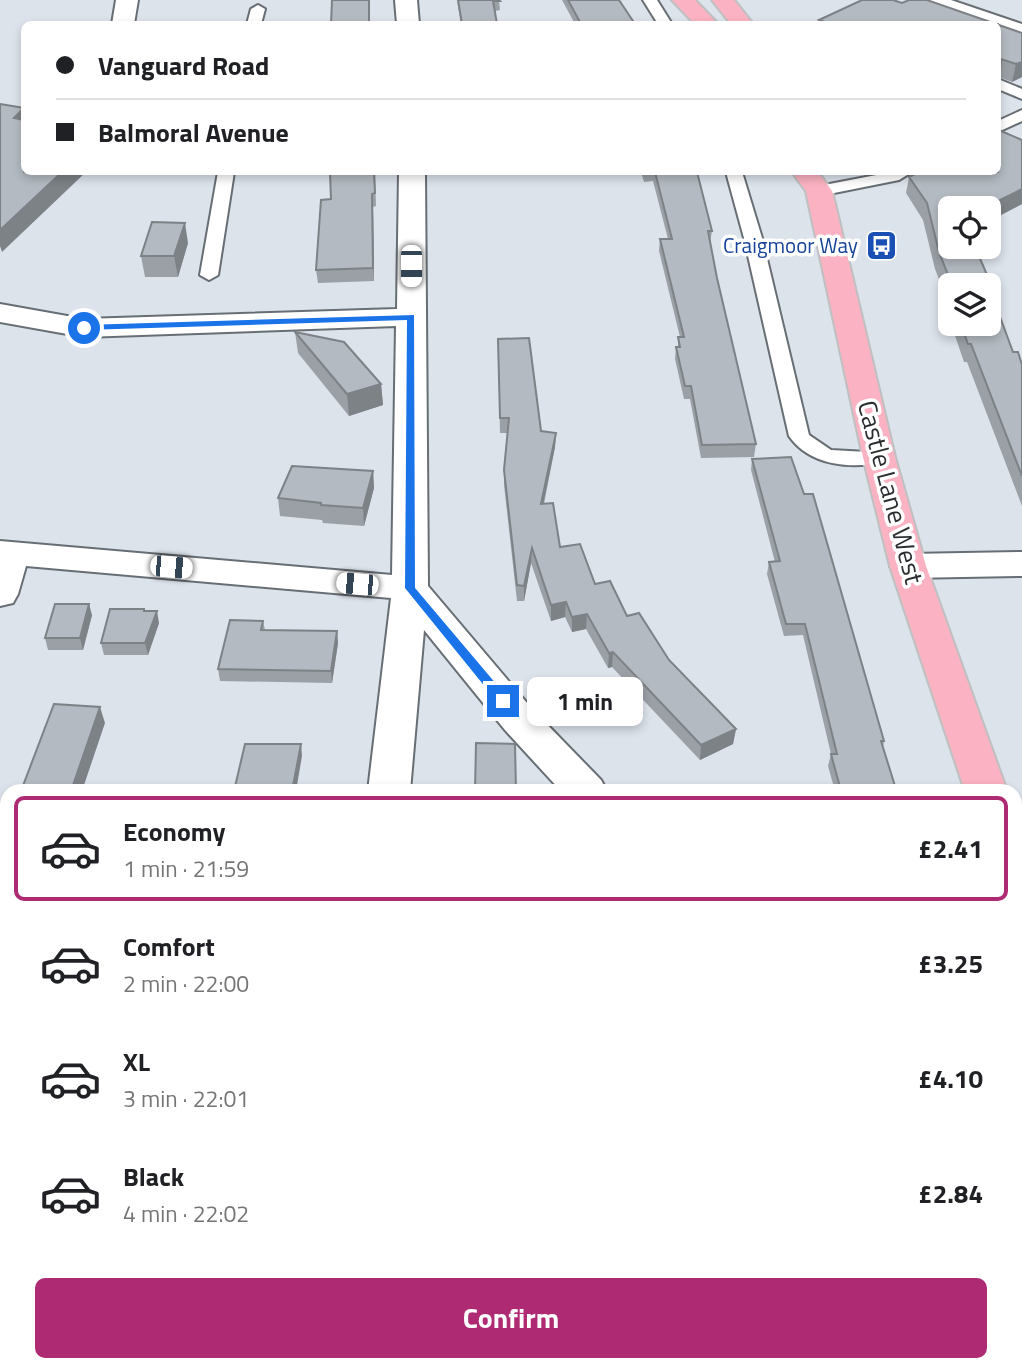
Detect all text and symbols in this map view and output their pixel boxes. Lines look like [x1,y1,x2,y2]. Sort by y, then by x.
text: Vanguard Road [98,46,269,85]
text: Balmoral Avenue [98,113,289,152]
map controls [938,196,1001,336]
button: locate [938,196,1001,259]
bus stop icon: Craigmoor Way [864,228,898,262]
place label: Craigmoor Way [723,229,858,261]
car [401,245,422,287]
button: layers [938,273,1001,336]
route start [68,312,100,344]
street label: Castle Lane West [848,396,934,588]
car [150,555,193,579]
car [336,572,379,596]
callout: 1 min [528,676,643,726]
text: 1 min [557,684,613,719]
route end [487,685,519,717]
text: Economy [123,812,225,851]
icon: car [39,817,102,880]
text: £2.41 [918,829,983,868]
text: 1 min · 21:59 [123,851,249,886]
text: Comfort [123,927,215,966]
icon: car [39,932,102,995]
text: £3.25 [918,944,983,983]
text: 2 min · 22:00 [123,966,249,1001]
text: XL [123,1042,150,1081]
icon: car [39,1047,102,1110]
text: £4.10 [918,1059,983,1098]
text: 3 min · 22:01 [123,1081,249,1116]
text: Black [123,1157,184,1196]
icon: car [39,1162,102,1225]
text: £2.84 [918,1174,983,1213]
text: 4 min · 22:02 [123,1196,249,1231]
button: Confirm [35,1278,987,1358]

